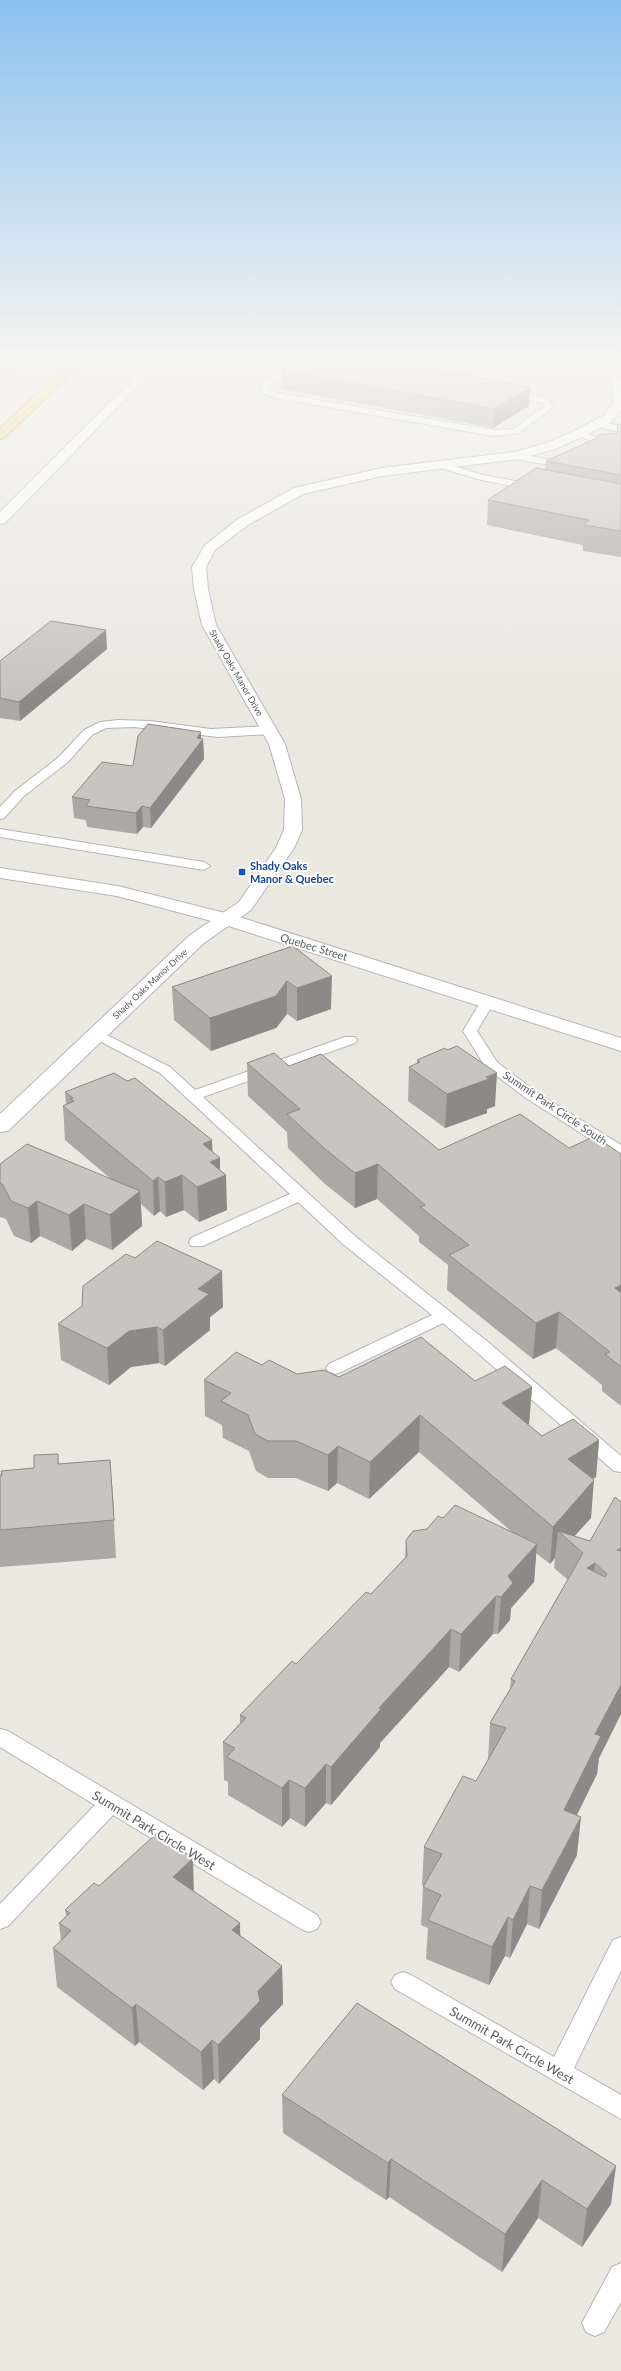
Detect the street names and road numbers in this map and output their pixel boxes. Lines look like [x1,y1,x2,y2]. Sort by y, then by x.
street label: Shady Oaks Manor Drive [207,628,266,718]
street label: Quebec Street [279,930,349,963]
street label: Shady Oaks Manor Drive [110,946,189,1021]
street label: Summit Park Circle South [501,1068,610,1147]
street label: Summit Park Circle West [90,1787,219,1873]
street label: Summit Park Circle West [447,2003,577,2087]

